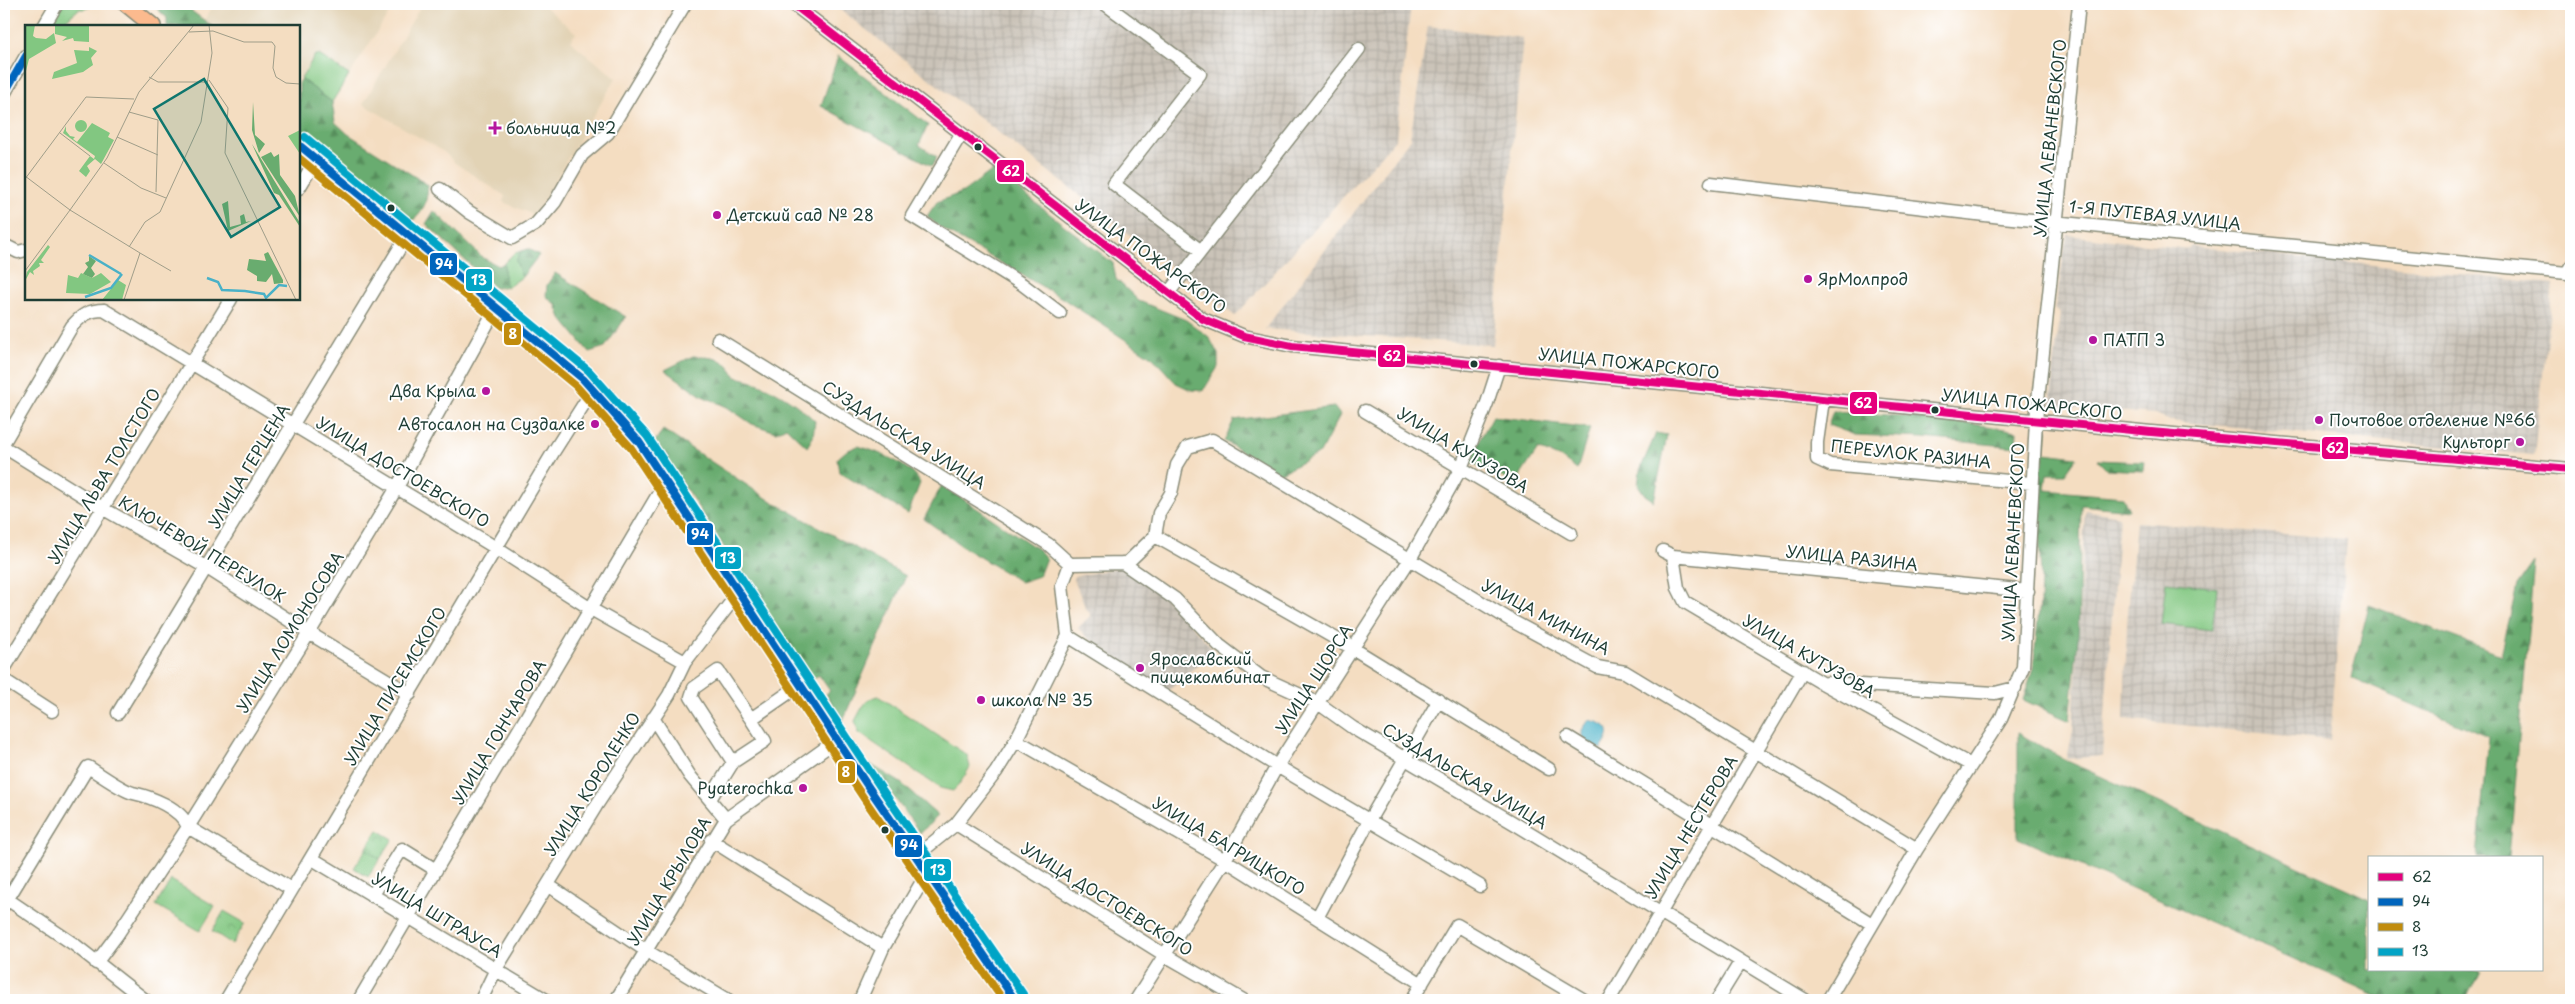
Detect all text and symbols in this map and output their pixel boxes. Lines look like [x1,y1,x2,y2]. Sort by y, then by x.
inset map [25,25,300,300]
street label: УЛИЦА ЛЕВАНЕВСКОГО [2027,38,2071,238]
place label: больница №2 [506,115,616,139]
marker: больница №2 [488,121,502,135]
unlabelled marker [973,142,983,152]
line badge: 62 [996,159,1025,183]
text: 62 [1002,160,1020,181]
street label: УЛИЦА ПОЖАРСКОГО [1071,192,1232,318]
street label: 1-Я ПУТЕВАЯ УЛИЦА [2068,193,2242,235]
place label: Детский сад № 28 [726,202,874,226]
unlabelled marker [386,203,396,213]
marker: Детский сад № 28 [711,209,723,221]
line badge: 94 [429,252,458,276]
text: 94 [435,253,453,274]
place label: ЯрМолпрод [1818,266,1908,290]
line badge: 13 [465,268,493,292]
text: 13 [471,269,487,290]
marker: ЯрМолпрод [1802,273,1814,285]
line badge: 8 [503,322,522,346]
text: 8 [509,323,518,344]
place label: ПАТП 3 [2103,327,2165,351]
marker: ПАТП 3 [2087,334,2099,346]
street label: УЛИЦА ПОЖАРСКОГО [1537,341,1721,383]
line badge: 62 [1377,344,1406,368]
text: 62 [1383,345,1401,366]
unlabelled marker [1469,359,1479,369]
street label: СУЗДАЛЬСКАЯ УЛИЦА [818,374,991,494]
place label: Два Крыла [389,378,476,402]
street label: УЛИЦА ПОЖАРСКОГО [1940,382,2124,424]
street label: УЛИЦА ЛЬВА ТОЛСТОГО [41,383,165,568]
marker: Два Крыла [480,385,492,397]
line badge: 62 [1849,391,1878,415]
text: 62 [1854,392,1872,413]
street label: УЛИЦА ГЕРЦЕНА [201,399,295,532]
street label: УЛИЦА КУТУЗОВА [1393,400,1534,498]
unlabelled marker [1930,405,1940,415]
place label: Почтовое отделение №66 [2329,407,2536,431]
street label: УЛИЦА ДОСТОЕВСКОГО [312,410,495,533]
place label: Автосалон на Суздалке [398,411,585,435]
marker: Почтовое отделение №66 [2313,414,2325,426]
marker: Автосалон на Суздалке [589,418,601,430]
place label: Культорг [2442,429,2511,453]
street label: ПЕРЕУЛОК РАЗИНА [1830,433,1993,473]
line badge: 62 [2321,436,2349,460]
marker: Культорг [2514,436,2526,448]
text: 62 [2326,437,2344,458]
street label: УЛИЦА ЛЕВАНЕВСКОГО [1995,442,2029,642]
street label: КЛЮЧЕВОЙ ПЕРЕУЛОК [114,489,291,608]
line badge: 94 [686,522,714,546]
text: 94 [691,523,709,544]
street label: УЛИЦА РАЗИНА [1785,538,1919,576]
street label: УЛИЦА ЛОМОНОСОВА [230,546,349,717]
line badge: 13 [714,546,742,570]
text: 13 [720,547,736,568]
street label: УЛИЦА МИНИНА [1478,572,1615,660]
street label: УЛИЦА ПИСЕМСКОГО [337,602,451,769]
street label: УЛИЦА КУТУЗОВА [1739,607,1880,703]
street label: УЛИЦА ЩОРСА [1269,619,1358,738]
place label: Ярославский пищекомбинат [1149,646,1271,688]
street label: УЛИЦА ГОНЧАРОВА [445,654,551,808]
marker: Ярославский пищекомбинат [1134,662,1146,674]
place label: школа № 35 [991,687,1093,711]
marker: школа № 35 [975,694,987,706]
street label: УЛИЦА КОРОЛЕНКО [537,707,645,860]
street label: СУЗДАЛЬСКАЯ УЛИЦА [1378,716,1553,834]
street label: УЛИЦА НЕСТЕРОВА [1638,750,1743,903]
line badge: 8 [837,760,856,784]
text: 8 [842,761,851,782]
place label: Pyaterochka [698,775,793,799]
marker: Pyaterochka [797,782,809,794]
street label: УЛИЦА БАГРИЦКОГО [1149,790,1310,900]
street label: УЛИЦА КРЫЛОВА [620,811,716,949]
unlabelled marker [880,825,890,835]
line badge: 94 [894,834,923,858]
text: 94 [900,834,918,855]
street label: УЛИЦА ДОСТОЕВСКОГО [1017,835,1198,961]
legend [2368,856,2542,972]
line badge: 13 [923,858,952,882]
text: 13 [930,859,946,880]
text: 62 [2412,864,2432,887]
street label: УЛИЦА ШТРАУСА [368,866,507,963]
text: 94 [2412,888,2431,911]
text: 8 [2412,914,2421,937]
text: 13 [2412,938,2429,961]

